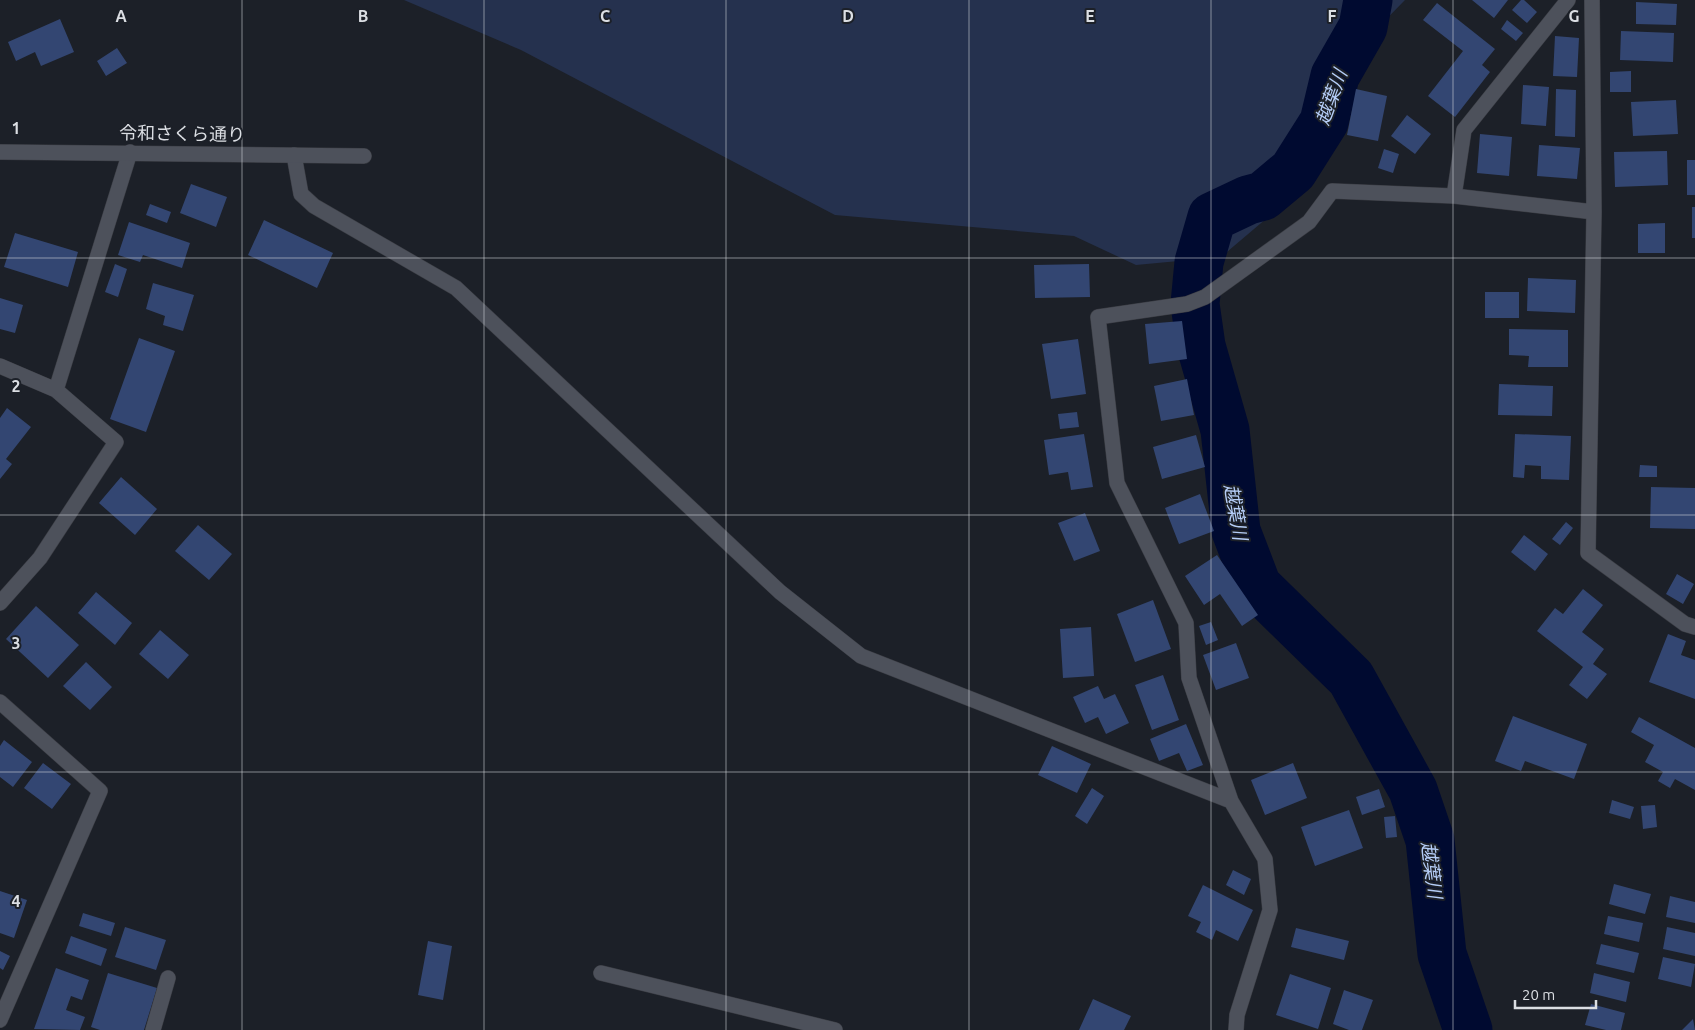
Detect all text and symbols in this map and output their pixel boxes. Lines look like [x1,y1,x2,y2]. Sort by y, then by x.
text: A [115,7,127,25]
text: B [358,7,368,25]
text: C [600,7,610,25]
text: D [842,7,854,25]
text: E [1085,7,1095,25]
text: F [1328,7,1337,25]
text: G [1568,7,1580,25]
water label: 越葉川 [1311,65,1352,128]
text: 1 [11,119,21,137]
street label: 令和さくら通り [119,122,245,144]
text: 2 [11,377,21,395]
water label: 越葉川 [1220,482,1252,544]
text: 3 [11,634,21,652]
water label: 越葉川 [1418,840,1447,902]
text: 4 [11,892,21,910]
scale bar [1515,978,1596,1010]
text: 20 m [1522,986,1555,1003]

